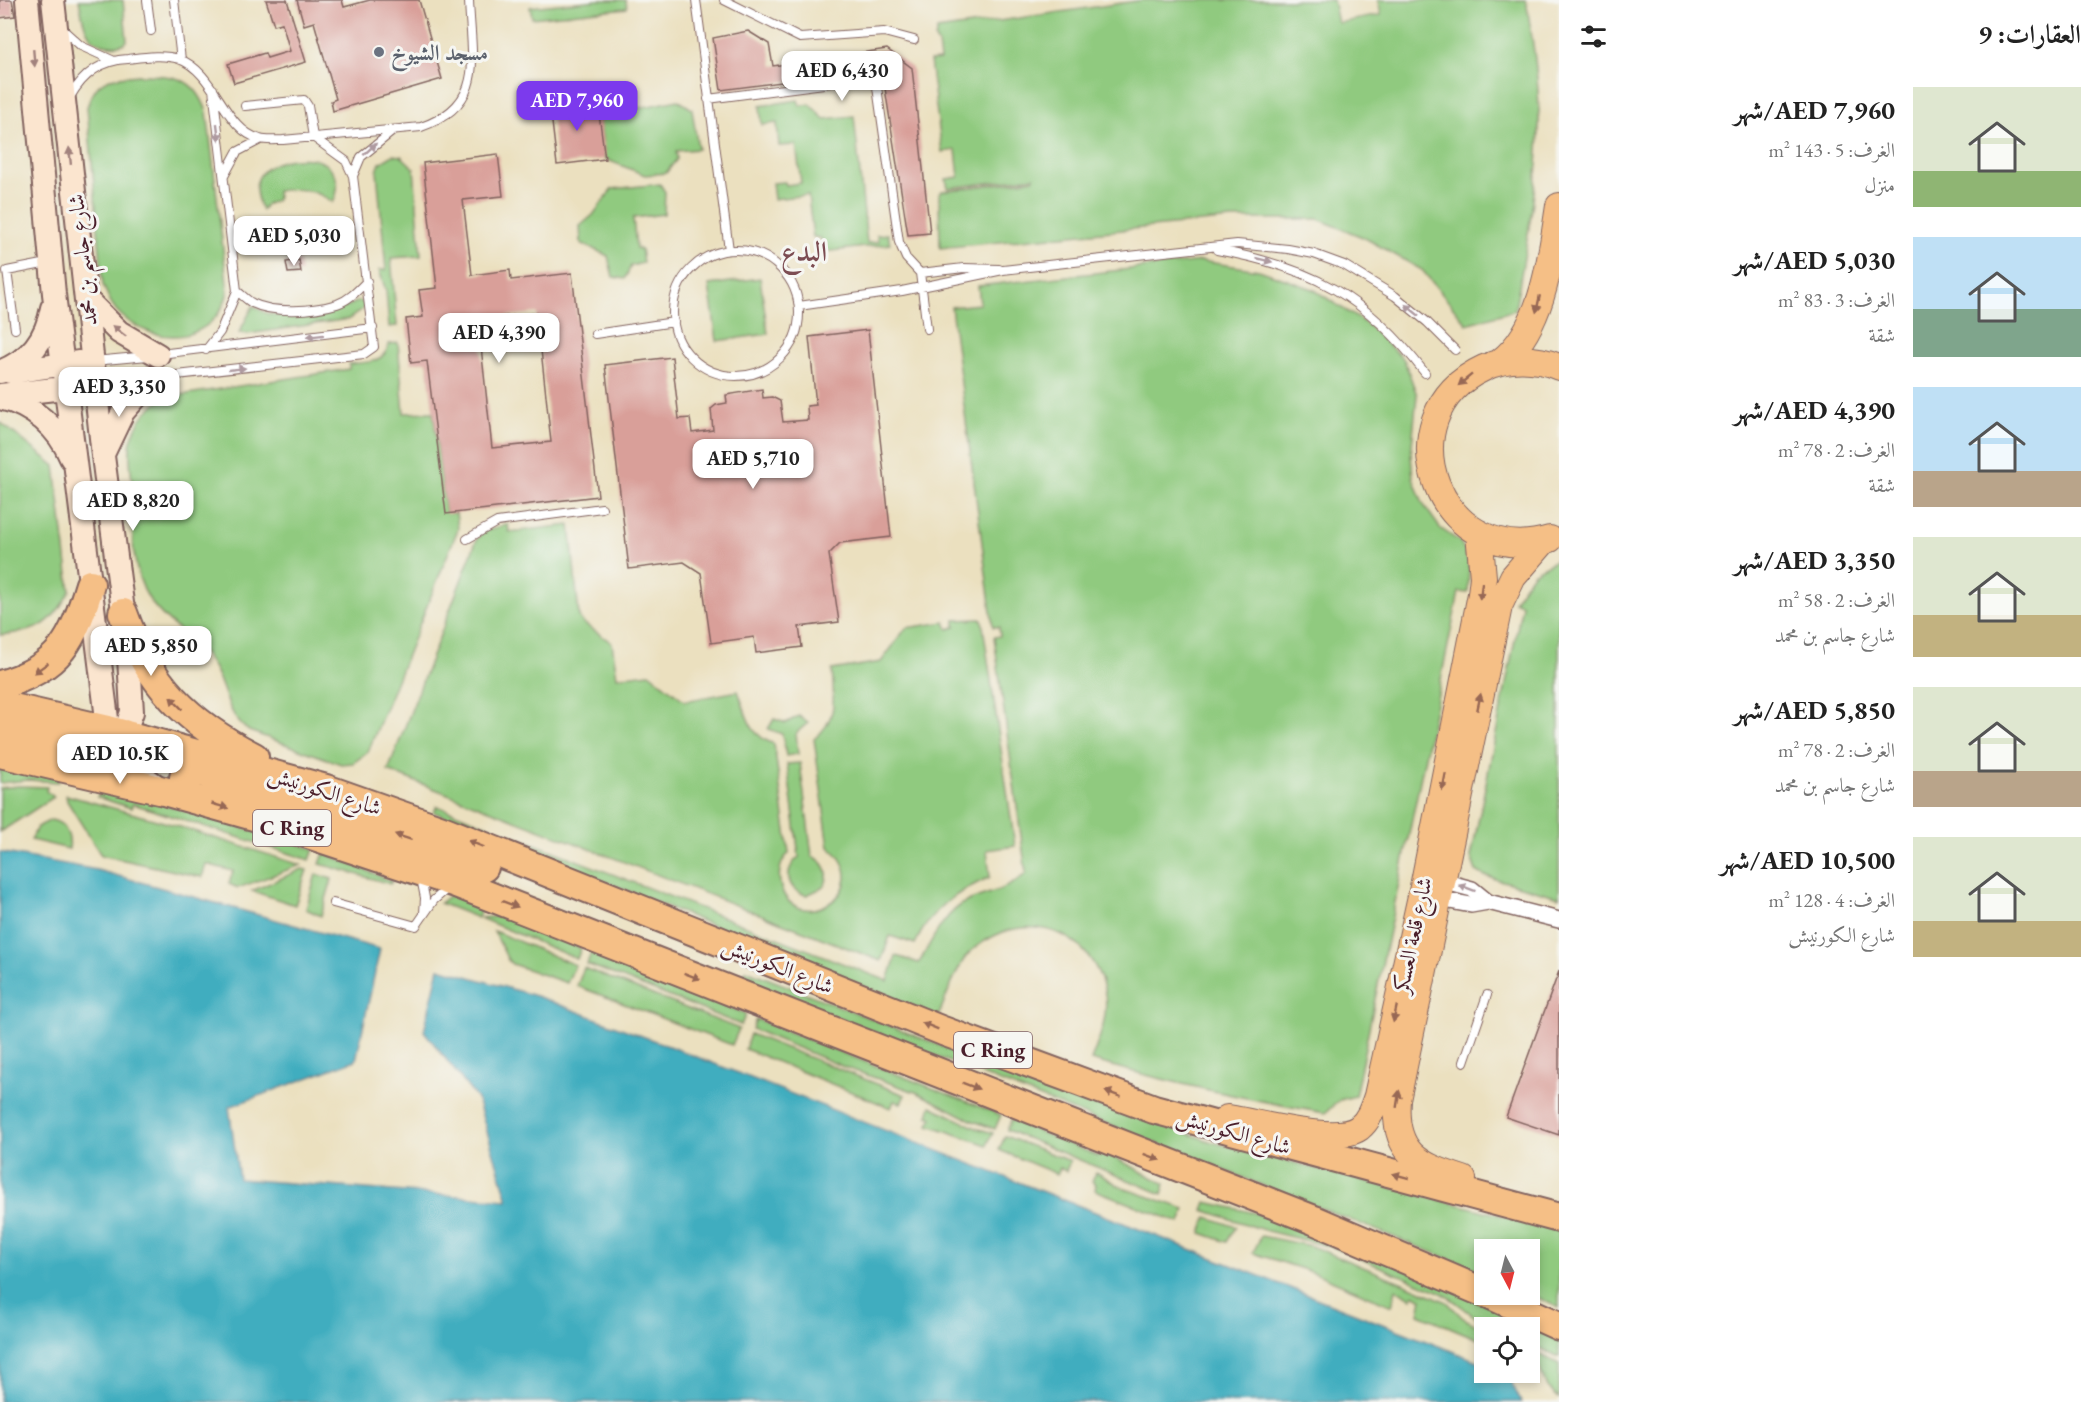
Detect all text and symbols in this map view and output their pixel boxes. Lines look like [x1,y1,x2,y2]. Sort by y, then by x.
text: العقارات: 9 [1978,17,2081,51]
icon: filters [1577,20,1610,53]
place label: مسجد الشيوخ [391,38,488,72]
marker: مسجد الشيوخ [372,45,386,59]
one-way arrow [29,49,39,68]
pin: AED 6,430 [773,51,911,102]
text: AED 6,430 [796,57,888,83]
pin: AED 7,960 [508,81,646,132]
text: AED 7,960 [531,87,623,113]
text: AED 7,960/شهر [1734,93,1895,127]
icon: home [1961,111,2033,183]
one-way arrow [213,123,223,142]
text: الغرف: 5 · 143 m² [1768,137,1895,163]
one-way arrow [362,142,377,156]
one-way arrow [65,147,75,166]
text: منزل [1864,172,1895,198]
street label: شارع جاسم بن محمد [61,192,111,327]
pin: AED 5,030 [225,216,363,267]
text: AED 5,030 [248,222,340,248]
district label: البدع [781,233,827,275]
text: AED 5,030/شهر [1734,243,1895,277]
one-way arrow [1254,255,1273,265]
icon: home [1961,261,2033,333]
text: الغرف: 3 · 83 m² [1778,287,1895,313]
one-way arrow [1533,295,1543,313]
one-way arrow [1405,304,1420,317]
pin: AED 4,390 [430,313,568,364]
text: AED 4,390 [453,319,545,345]
text: شقة [1869,322,1895,348]
one-way arrow [111,326,126,338]
one-way arrow [305,331,324,341]
one-way arrow [228,364,247,373]
pin: AED 3,350 [50,367,188,418]
text: AED 3,350 [73,373,165,399]
one-way arrow [1457,374,1472,386]
text: AED 4,390/شهر [1734,393,1895,427]
icon: home [1961,411,2033,483]
text: الغرف: 2 · 78 m² [1778,437,1895,463]
pin: AED 5,710 [684,439,822,490]
text: AED 5,710 [707,445,799,471]
text: شقة [1869,472,1895,498]
pin: AED 8,820 [64,481,202,532]
text: AED 8,820 [87,487,179,513]
text: AED 3,350/شهر [1734,543,1895,577]
icon: home [1961,561,2033,633]
one-way arrow [1477,581,1486,600]
text: الغرف: 2 · 58 m² [1778,587,1895,613]
text: شارع جاسم بن محمد [1774,622,1895,648]
pin: AED 5,850 [82,626,220,677]
text: AED 5,850 [105,632,197,658]
one-way arrow [33,662,49,674]
one-way arrow [1475,692,1484,711]
text: AED 5,850/شهر [1734,693,1895,727]
one-way arrow [170,697,184,711]
icon: home [1961,711,2033,783]
pin: AED 10.5K [51,734,189,785]
text: الغرف: 2 · 78 m² [1778,737,1895,763]
text: AED 10.5K [71,740,169,766]
street label: شارع الكورنيش [263,759,385,826]
text: شارع جاسم بن محمد [1774,772,1895,798]
one-way arrow [1439,773,1448,792]
one-way arrow [212,802,230,811]
road number: C Ring [253,810,331,846]
one-way arrow [394,832,412,842]
one-way arrow [467,839,485,848]
text: AED 10,500/شهر [1720,843,1895,877]
icon: home [1961,861,2033,933]
street label: شارع قلعة العسكر [1386,874,1443,999]
one-way arrow [1458,883,1476,893]
text: الغرف: 4 · 128 m² [1768,887,1895,913]
one-way arrow [502,900,520,910]
text: شارع الكورنيش [1788,922,1895,948]
street label: شارع الكورنيش [716,930,838,1005]
one-way arrow [683,972,701,981]
one-way arrow [1389,1005,1399,1023]
one-way arrow [921,1021,939,1030]
road number: C Ring [954,1032,1032,1068]
one-way arrow [962,1081,980,1091]
one-way arrow [1104,1088,1122,1098]
one-way arrow [1394,1089,1403,1108]
street label: شارع الكورنيش [1172,1101,1294,1165]
one-way arrow [1144,1152,1162,1162]
one-way arrow [1392,1171,1410,1181]
north arrow [1474,1239,1540,1305]
map controls [1474,1239,1540,1383]
button: locate [1474,1317,1540,1383]

